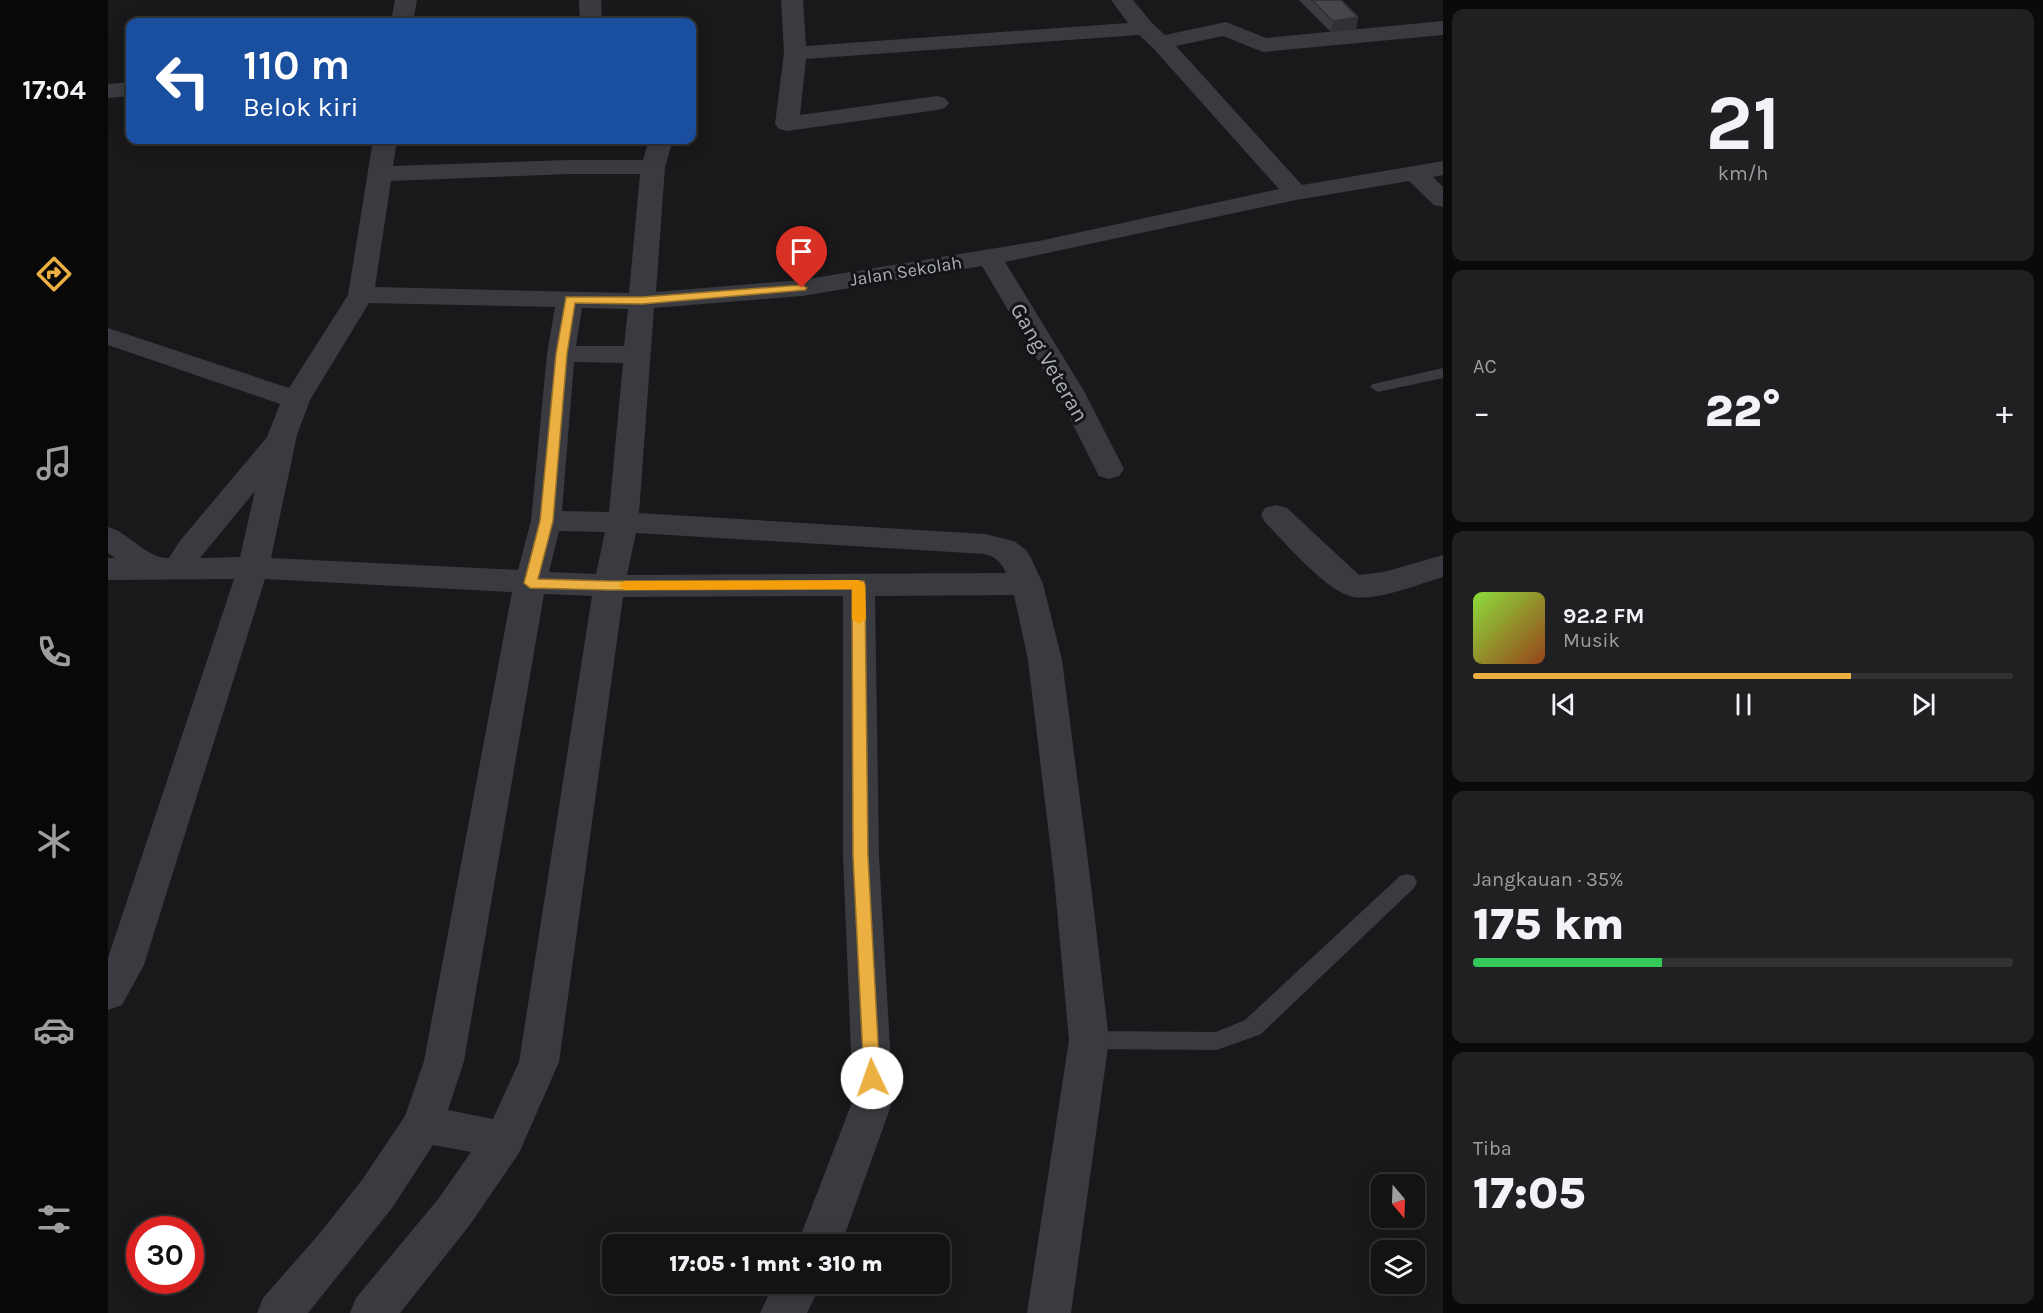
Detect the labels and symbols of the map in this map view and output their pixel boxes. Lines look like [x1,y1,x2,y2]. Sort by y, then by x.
pin [776,226,827,288]
street label: Jalan Sekolah [848,251,964,291]
street label: Gang Veteran [1005,298,1094,427]
position arrow [840,1046,904,1110]
north arrow [1371,1174,1425,1228]
speed limit sign: 30 [126,1216,204,1294]

